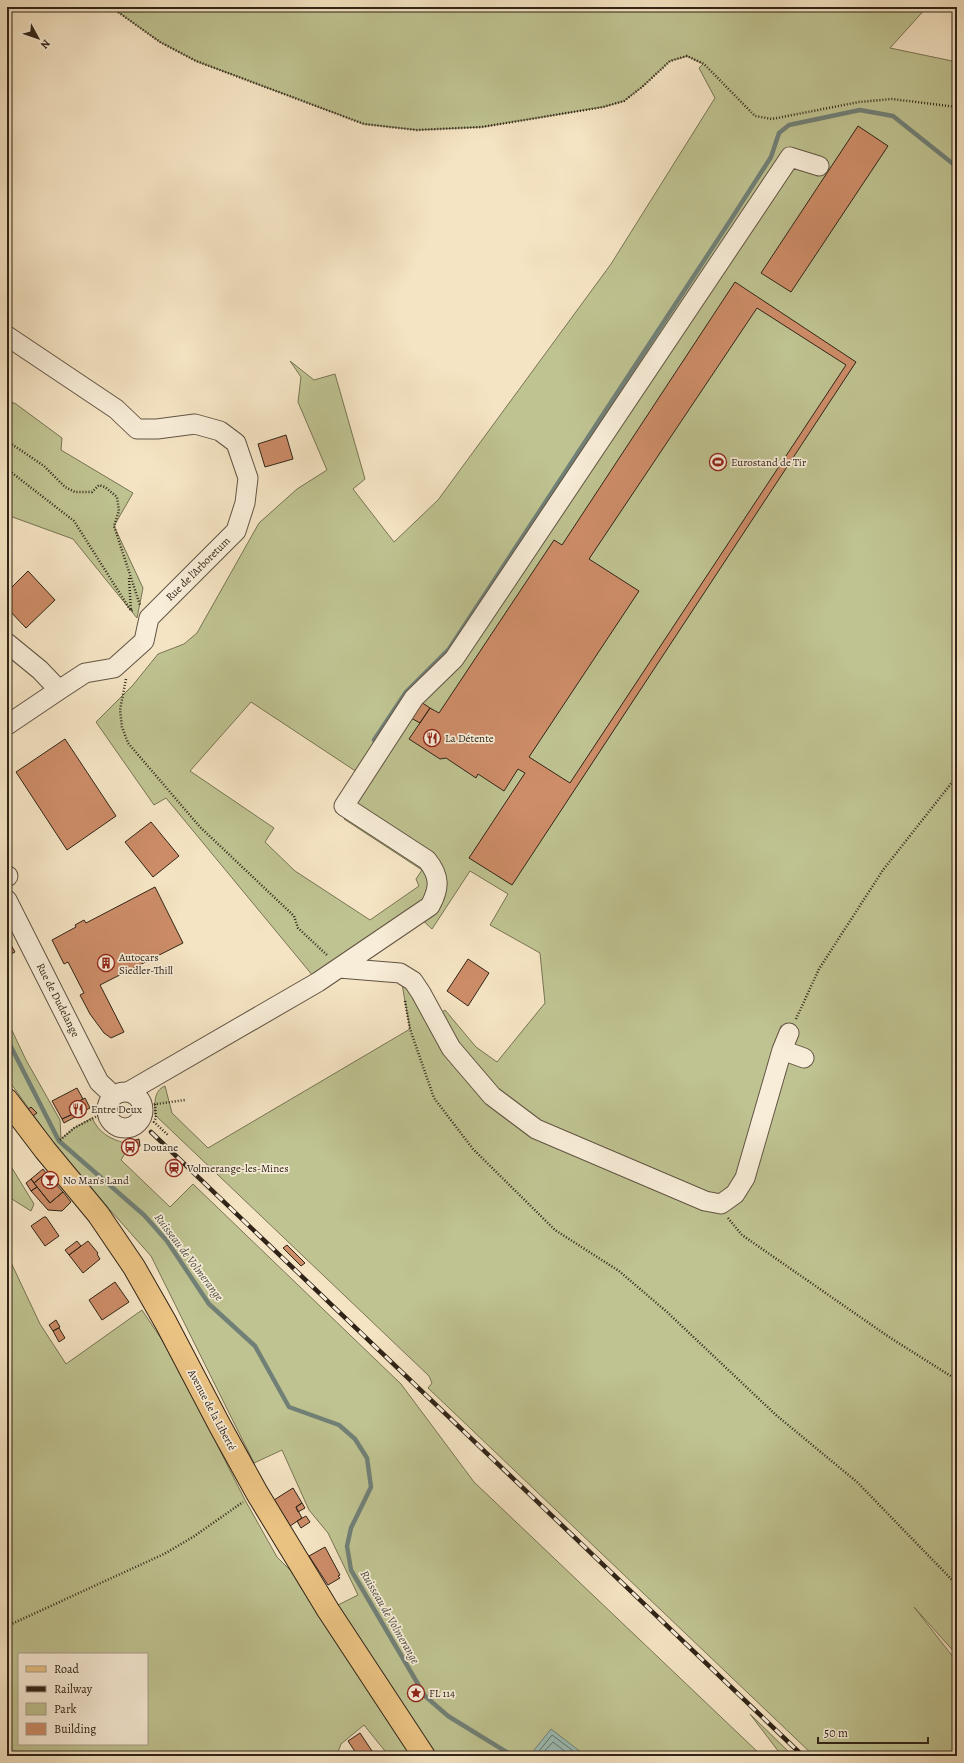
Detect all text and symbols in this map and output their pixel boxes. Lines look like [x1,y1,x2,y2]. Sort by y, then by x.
north arrow [18,18,58,58]
text: N [37,36,54,52]
sports icon: Eurostand de Tir [708,452,728,472]
place label: Eurostand de Tir [731,455,806,470]
street label: Rue de l'Arboretum [163,534,233,604]
restaurant icon: La Détente [422,728,442,748]
place label: La Détente [445,731,494,746]
place label: Autocars Siedler-Thill [118,950,173,978]
building icon: Autocars Siedler-Thill [96,953,116,973]
street label: Rue de Dudelange [33,960,83,1040]
restaurant icon: Entre Deux [68,1099,88,1119]
place label: Entre Deux [91,1102,143,1117]
bus stop icon: Douane [120,1137,140,1157]
place label: Douane [143,1140,178,1155]
station icon: Volmerange-les-Mines [164,1158,184,1178]
place label: Volmerange-les-Mines [186,1161,289,1176]
bar icon: No Man's Land [40,1170,60,1190]
place label: No Man's Land [63,1173,129,1188]
water label: Ruisseau de Volmerange [151,1210,228,1305]
street label: Avenue de la Liberté [184,1366,240,1453]
water label: Ruisseau de Volmerange [357,1567,424,1667]
legend [18,1653,148,1745]
text: Road [54,1661,80,1677]
text: Railway [54,1681,93,1697]
place icon: FL 114 [406,1683,426,1703]
place label: FL 114 [429,1686,455,1701]
text: Park [54,1701,77,1717]
scale bar [818,1719,928,1745]
text: Building [54,1721,96,1737]
text: 50 m [824,1725,848,1741]

